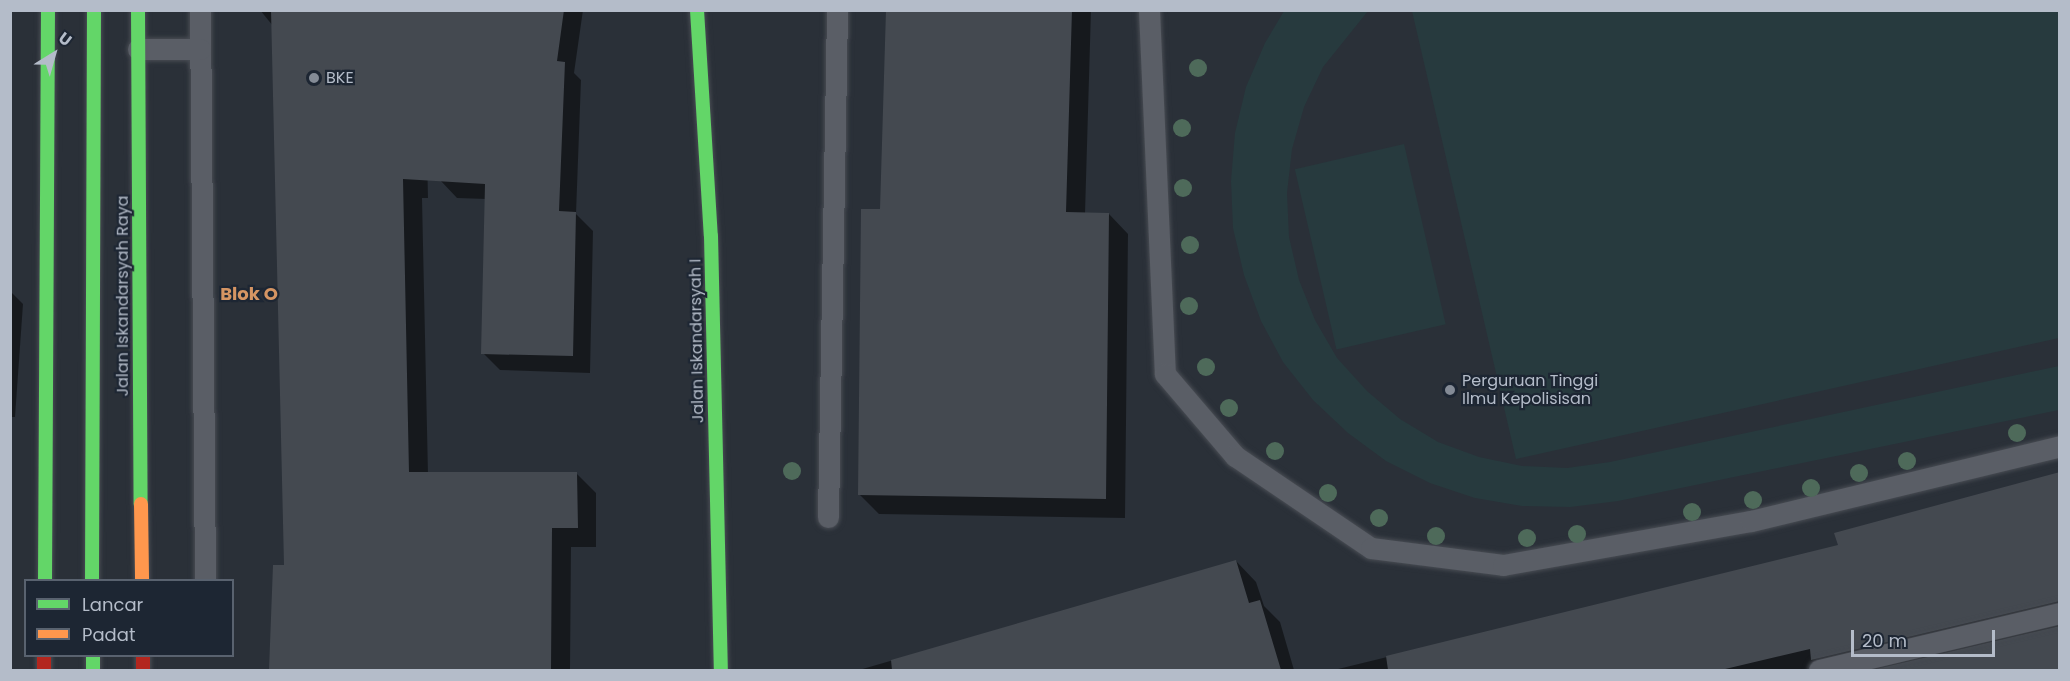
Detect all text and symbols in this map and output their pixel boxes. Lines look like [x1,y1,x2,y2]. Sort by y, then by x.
north arrow [24,24,84,84]
text: U [54,27,77,52]
place label: BKE [326,68,354,88]
marker: BKE [307,71,321,85]
street label: Jalan Iskandarsyah Raya [113,196,133,396]
street label: Jalan Iskandarsyah I [686,259,708,423]
district label: Blok O [220,283,278,305]
place label: Perguruan Tinggi Ilmu Kepolisisan [1462,371,1598,409]
marker: Perguruan Tinggi Ilmu Kepolisisan [1443,383,1457,397]
legend [24,579,234,657]
text: Lancar [82,592,143,617]
scale bar [1854,618,1998,656]
text: Padat [82,622,135,647]
text: 20 m [1862,628,1907,653]

